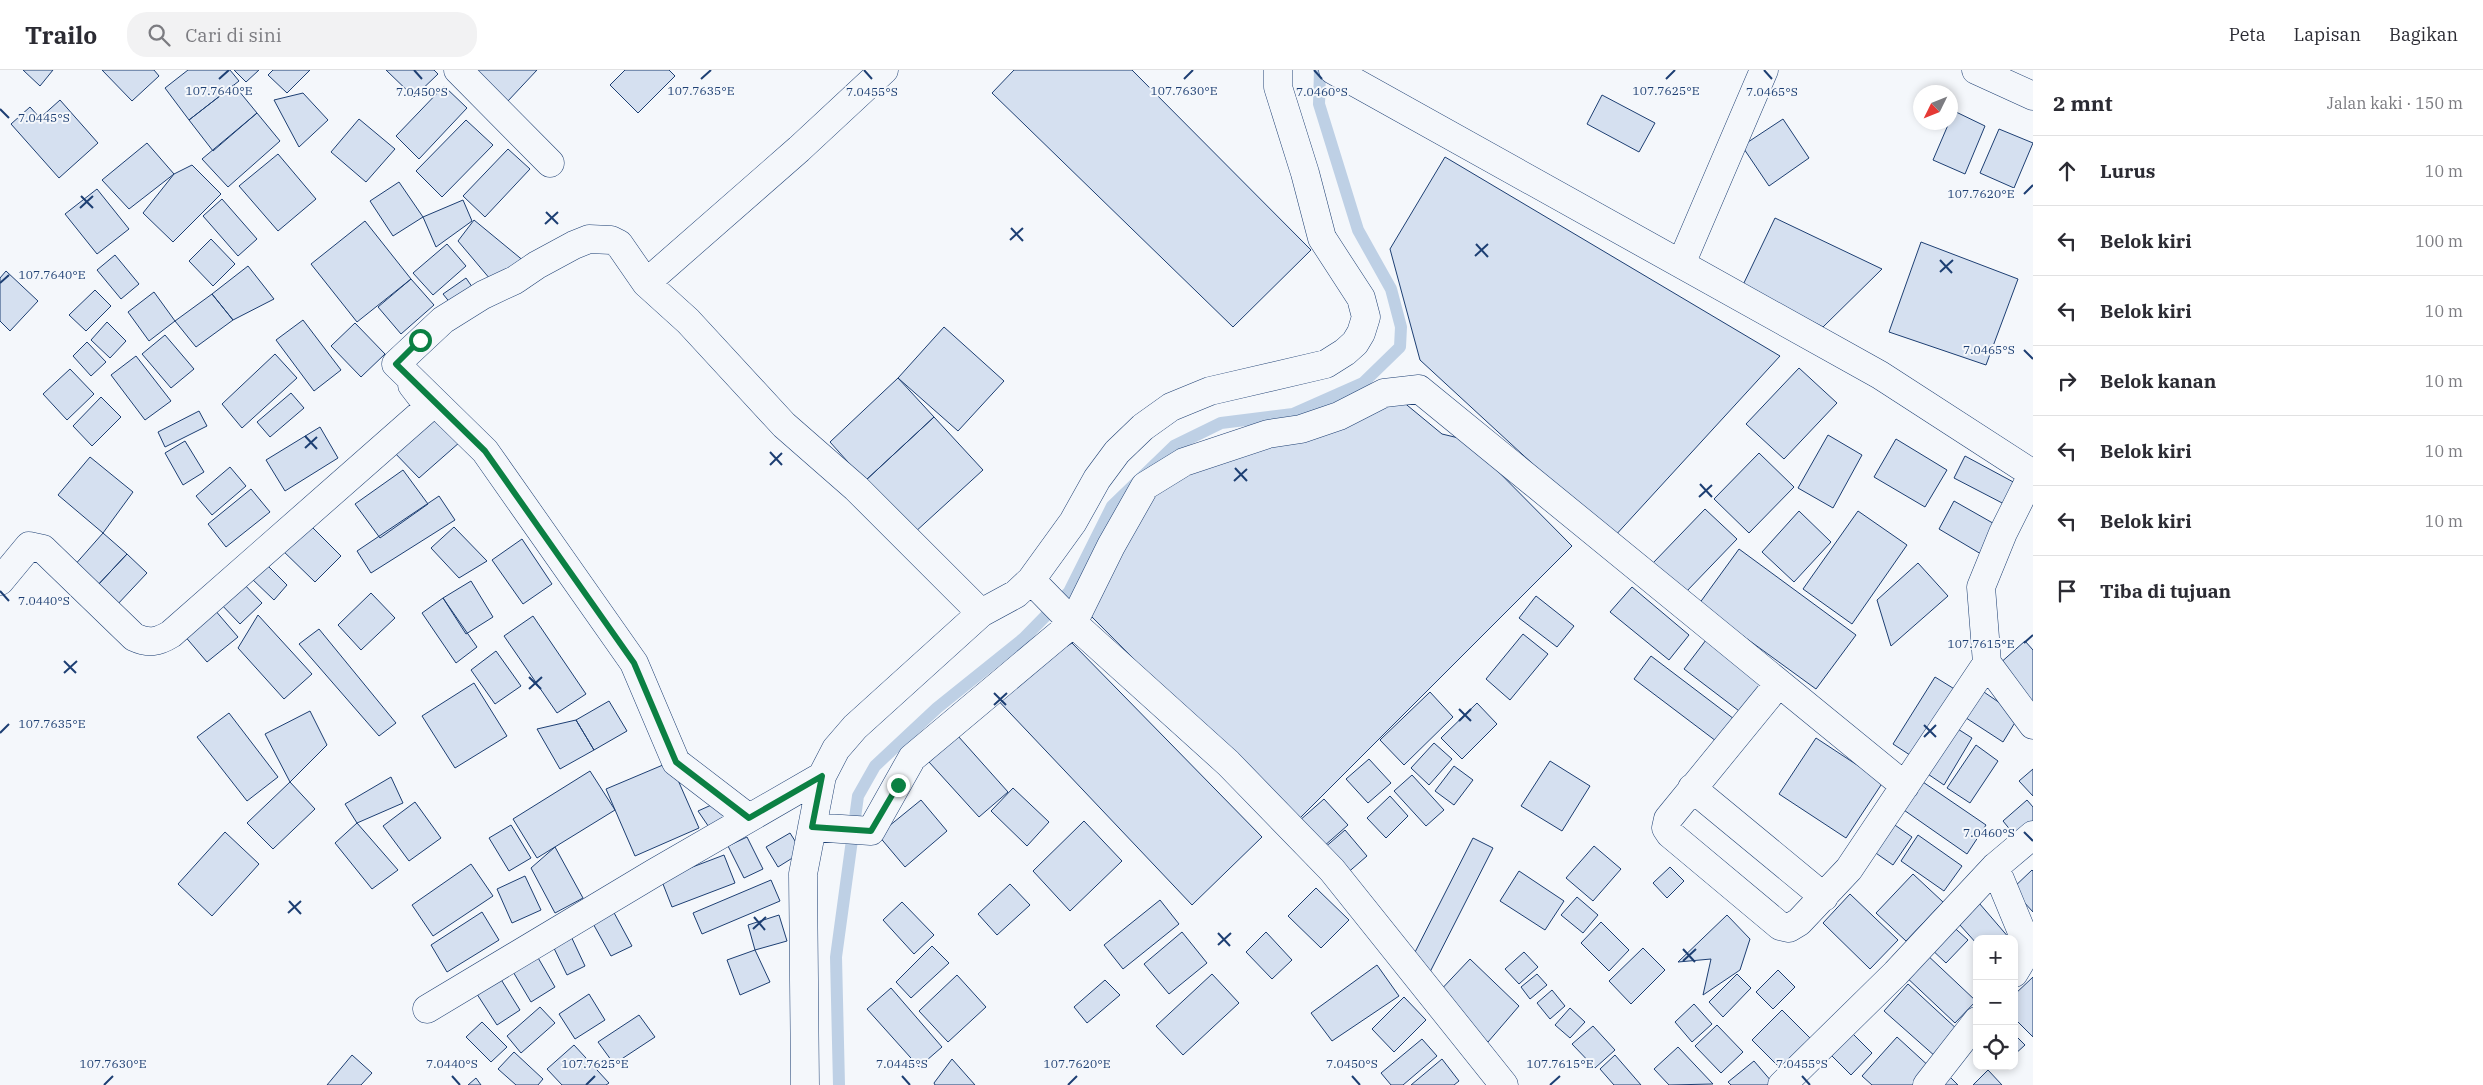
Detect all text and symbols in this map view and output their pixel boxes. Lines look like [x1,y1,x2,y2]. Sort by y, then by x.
search box [127,12,477,57]
text: Trailo [25,19,97,51]
icon: search [145,21,173,49]
text: Cari di sini [185,23,282,47]
text: Peta [2229,23,2266,46]
text: Lapisan [2294,23,2361,46]
text: Bagikan [2389,23,2458,46]
text: 107.7640°E [186,83,252,98]
text: 107.7635°E [668,83,734,98]
text: 107.7630°E [1151,83,1217,98]
text: 107.7625°E [1633,83,1699,98]
text: 7.0450°S [396,84,448,99]
text: 7.0455°S [846,84,898,99]
text: 7.0460°S [1296,84,1348,99]
text: 7.0465°S [1746,84,1798,99]
north arrow [1913,85,1958,130]
text: 2 mnt [2053,89,2113,117]
text: Jalan kaki · 150 m [2327,93,2463,113]
text: 7.0445°S [18,110,70,125]
icon: ahead [2053,157,2081,185]
text: Lurus [2100,159,2155,183]
text: 10 m [2425,161,2463,181]
text: 107.7620°E [1948,186,2014,201]
icon: left [2053,227,2081,255]
text: Belok kiri [2100,229,2192,253]
text: 100 m [2415,231,2463,251]
text: 107.7640°E [19,267,85,282]
icon: left [2053,297,2081,325]
text: Belok kiri [2100,299,2192,323]
text: 10 m [2425,301,2463,321]
route start [409,329,432,352]
text: 7.0465°S [1963,342,2015,357]
icon: right [2053,367,2081,395]
text: Belok kanan [2100,369,2216,393]
text: 10 m [2425,371,2463,391]
icon: left [2053,437,2081,465]
text: Belok kiri [2100,439,2192,463]
text: 10 m [2425,441,2463,461]
icon: left [2053,507,2081,535]
text: Belok kiri [2100,509,2192,533]
text: 10 m [2425,511,2463,531]
icon: arrive [2053,577,2081,605]
text: Tiba di tujuan [2100,579,2231,603]
text: 7.0440°S [18,593,70,608]
text: 107.7615°E [1948,636,2014,651]
text: 107.7635°E [19,716,85,731]
route end [887,774,910,797]
text: 7.0460°S [1963,825,2015,840]
map controls [1973,935,2018,1070]
button: + [1973,935,2018,980]
button: − [1973,980,2018,1025]
button: locate [1973,1025,2018,1070]
text: 107.7630°E [80,1056,146,1071]
text: 7.0440°S [426,1056,478,1071]
text: 107.7625°E [562,1056,628,1071]
text: 7.0445°S [876,1056,928,1071]
text: 107.7620°E [1044,1056,1110,1071]
text: 7.0450°S [1326,1056,1378,1071]
text: 107.7615°E [1527,1056,1593,1071]
text: 7.0455°S [1776,1056,1828,1071]

